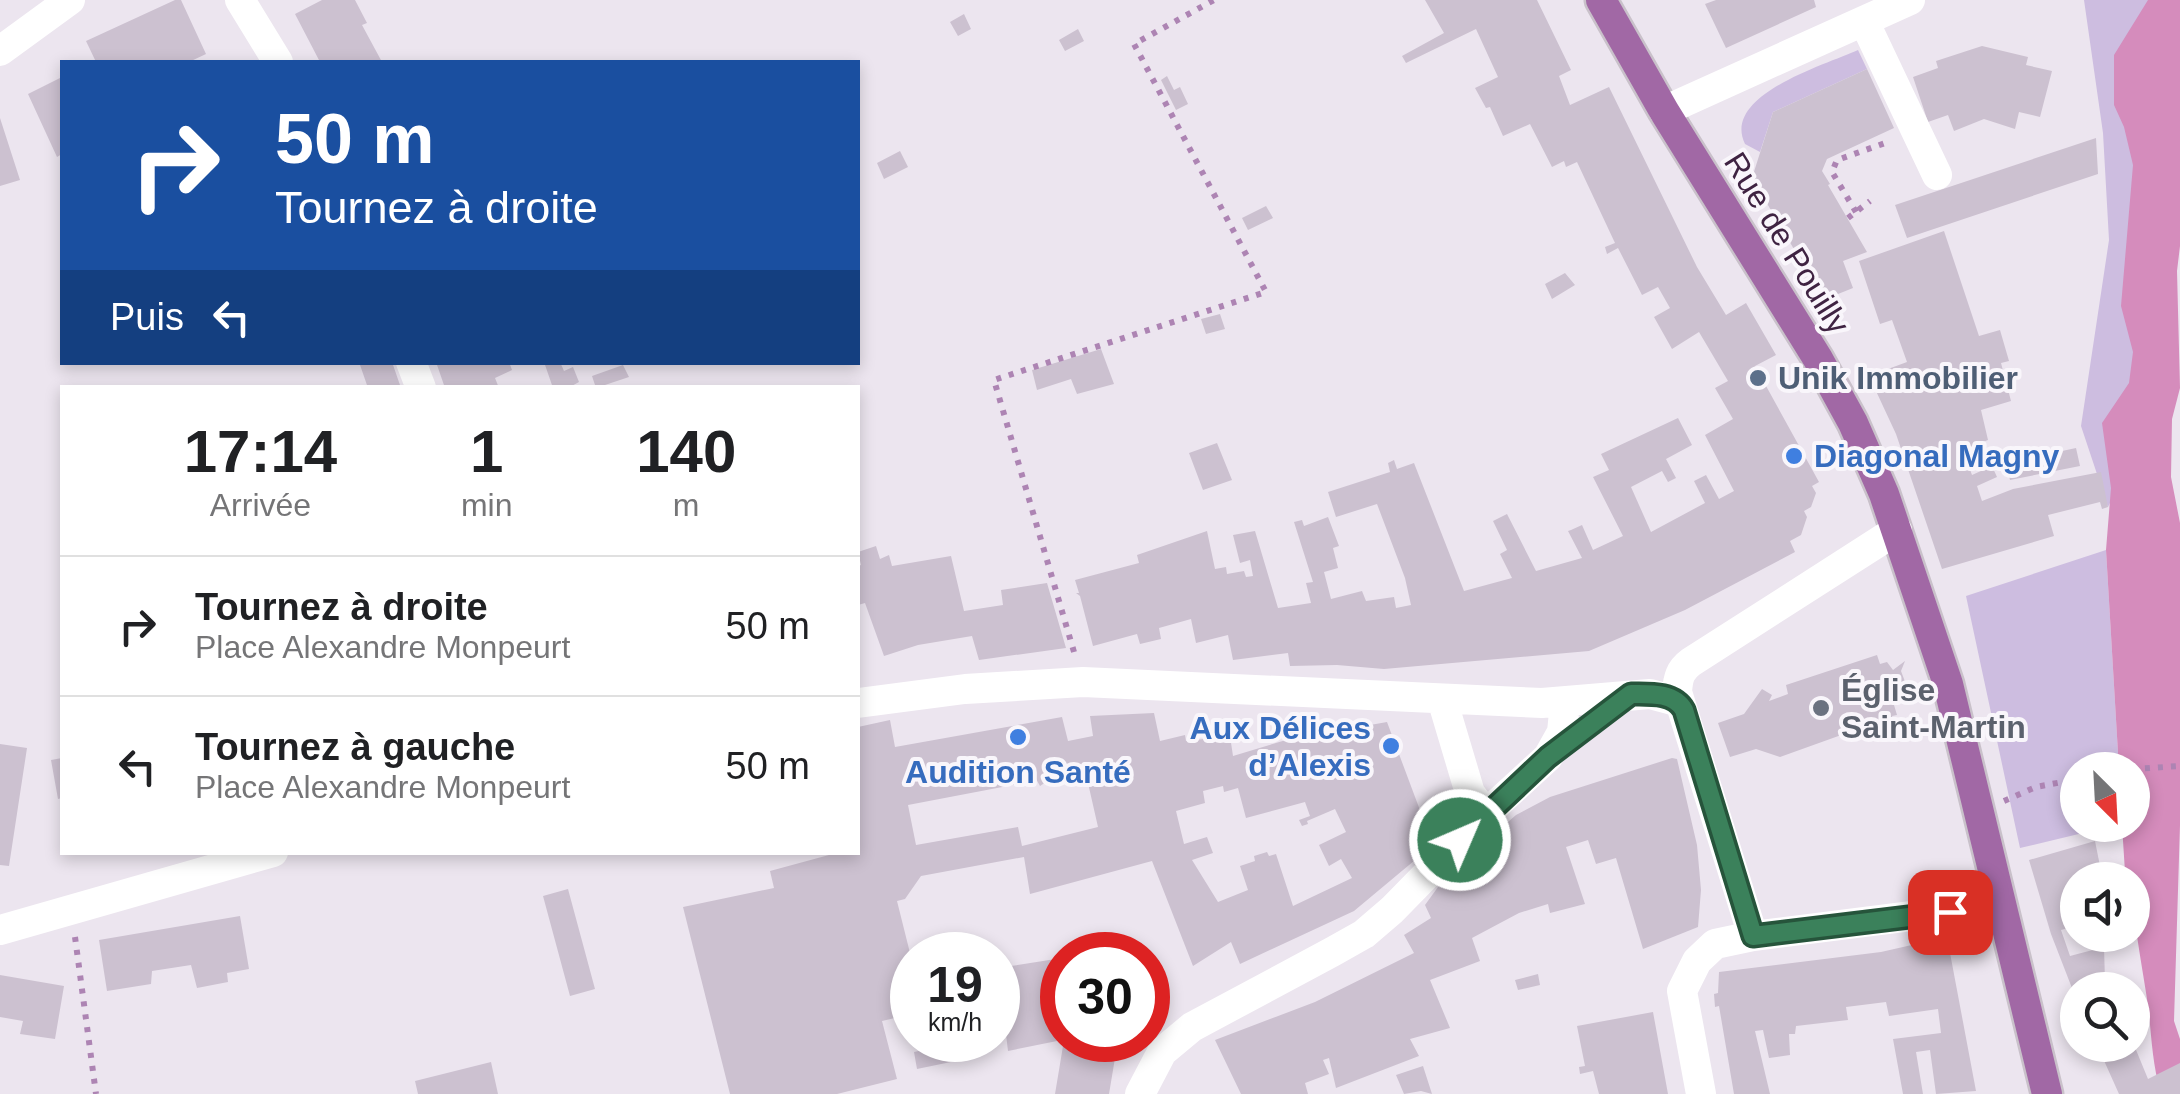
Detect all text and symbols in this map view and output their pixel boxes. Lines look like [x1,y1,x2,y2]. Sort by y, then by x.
icon: right [110,100,240,230]
text: 50 m [275,100,435,178]
street label: Rue de Pouilly [1717,146,1857,340]
text: Tournez à droite [275,182,598,233]
icon: left [204,290,259,345]
text: Puis [110,296,184,338]
place label: Unik Immobilier [1778,360,2018,396]
marker: Unik Immobilier [1747,367,1769,389]
text: 17:14 [184,418,337,485]
text: 1 [470,418,503,485]
text: 140 [636,418,736,485]
place label: Diagonal Magny [1814,438,2060,474]
marker: Diagonal Magny [1783,445,1805,467]
text: Arrivée [210,487,311,523]
text: min [461,487,512,523]
text: m [673,487,700,523]
text: Tournez à droite [195,586,488,628]
icon: right [110,599,165,654]
text: 50 m [726,605,810,647]
text: Place Alexandre Monpeurt [195,629,570,665]
place label: Église Saint-Martin [1841,672,2026,745]
marker: Église Saint-Martin [1810,697,1832,719]
place label: Aux Délices d’Alexis [1190,710,1371,783]
text: Tournez à gauche [195,726,515,768]
marker: Audition Santé [1007,726,1029,748]
marker: Aux Délices d’Alexis [1380,735,1402,757]
icon: left [110,739,165,794]
text: 50 m [726,745,810,787]
north arrow [2060,752,2150,842]
map controls [2060,752,2150,1062]
place label: Audition Santé [905,754,1131,790]
text: Place Alexandre Monpeurt [195,769,570,805]
position arrow [1408,788,1512,892]
button: sound [2060,862,2150,952]
pin [1908,870,1993,955]
icon: arrive [1923,885,1978,940]
speed limit sign: 30 [1040,932,1170,1062]
text: 19 [927,957,983,1013]
button: search [2060,972,2150,1062]
text: km/h [928,1008,982,1036]

